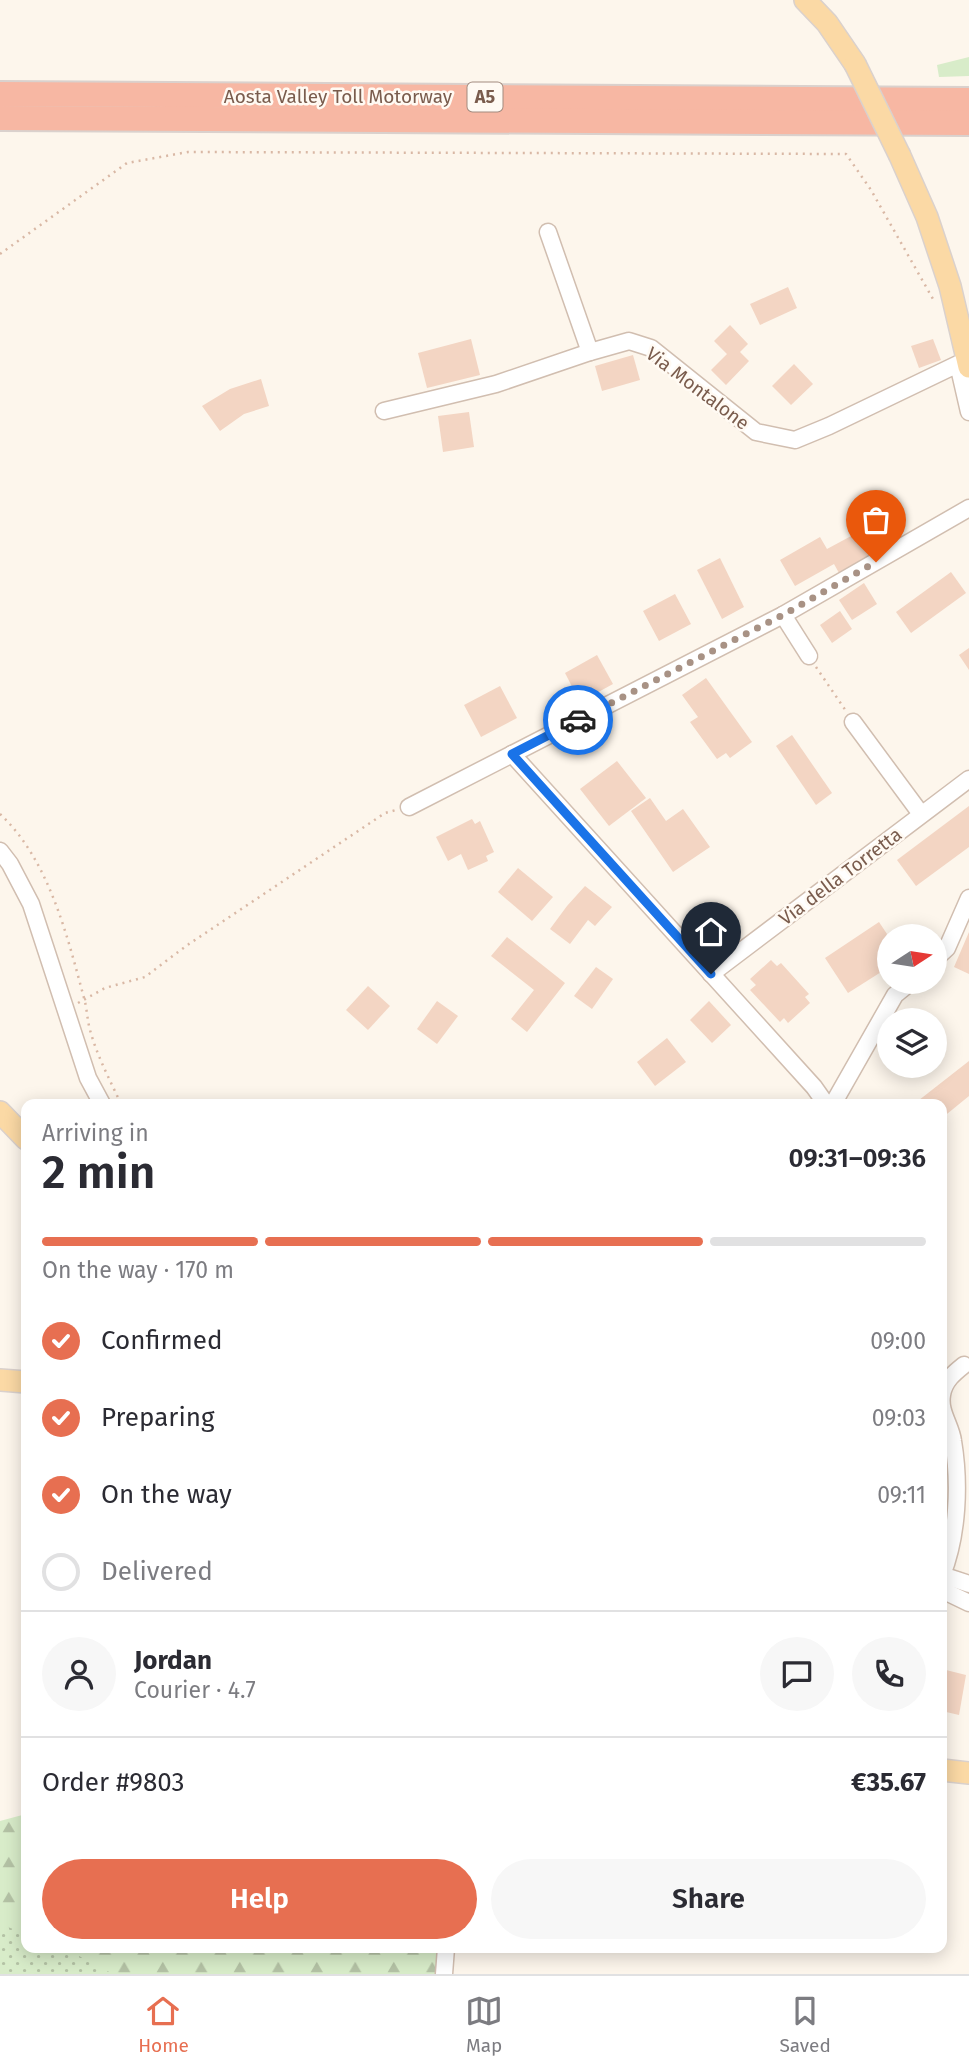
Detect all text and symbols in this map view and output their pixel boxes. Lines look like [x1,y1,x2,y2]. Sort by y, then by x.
road number: A5 [468,82,503,112]
street label: Aosta Valley Toll Motorway [224,85,453,108]
street label: Via Montalone [642,342,754,435]
pin [846,490,906,562]
icon: bag [857,501,895,539]
courier [543,685,613,755]
icon: car [559,701,597,739]
street label: Via della Torretta [774,823,906,930]
pin [681,902,741,974]
icon: home [692,913,730,951]
north arrow [877,924,947,994]
map controls [877,924,947,1078]
button: layers [877,1008,947,1078]
text: Arriving in [42,1119,149,1147]
text: 09:31–09:36 [788,1143,926,1174]
text: 2 min [42,1145,155,1200]
text: On the way · 170 m [42,1256,234,1284]
icon: check [42,1322,80,1360]
text: Confirmed [101,1325,222,1356]
text: 09:00 [870,1327,926,1355]
icon: check [42,1399,80,1437]
text: Preparing [101,1402,214,1433]
text: 09:03 [872,1404,926,1432]
icon: check [42,1476,80,1514]
text: On the way [101,1479,232,1510]
text: 09:11 [877,1481,926,1509]
text: Delivered [101,1556,213,1587]
button: person [42,1637,116,1711]
button: chat [760,1637,834,1711]
button: phone [852,1637,926,1711]
text: Jordan [134,1645,212,1676]
text: Courier · 4.7 [134,1676,256,1704]
text: Order #9803 [42,1767,185,1798]
text: €35.67 [851,1767,926,1798]
button: Help [42,1859,477,1939]
button: Share [491,1859,926,1939]
tab: Home [138,1992,189,2057]
tab: Map [465,1992,503,2057]
tab: Saved [779,1992,831,2057]

